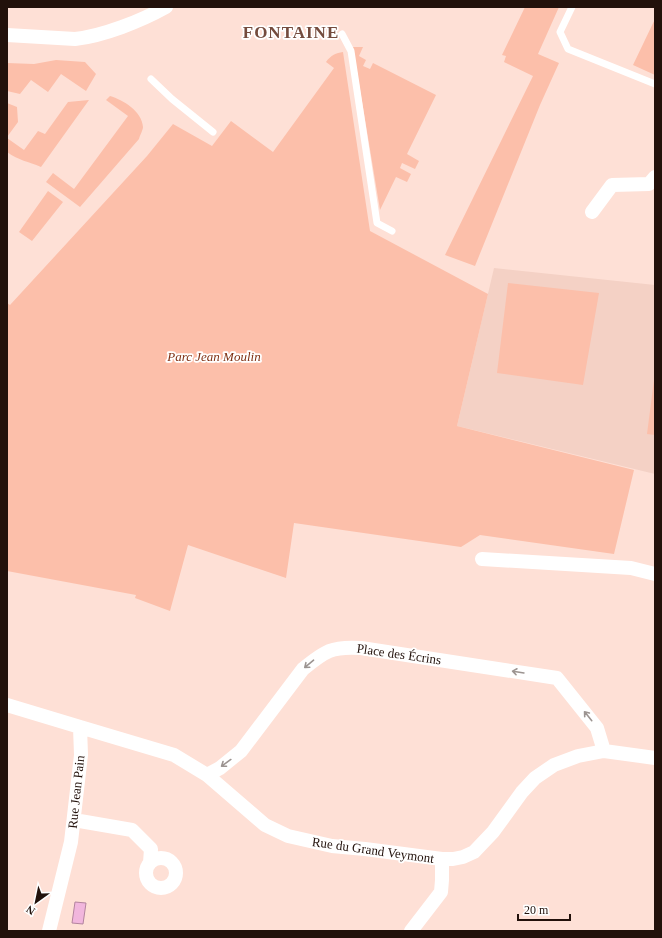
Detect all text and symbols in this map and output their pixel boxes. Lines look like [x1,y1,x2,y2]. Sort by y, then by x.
district label: FONTAINE [243,23,339,42]
park label: Parc Jean Moulin [166,349,261,364]
street label: Place des Écrins [356,641,442,667]
one-way arrow [304,659,315,668]
one-way arrow [512,668,525,676]
one-way arrow [583,711,592,722]
street label: Rue Jean Pain [65,754,87,829]
one-way arrow [221,759,232,767]
street label: Rue du Grand Veymont [311,834,435,866]
north arrow [16,882,56,922]
scale bar [518,896,570,922]
text: N [24,903,37,918]
text: 20 m [524,903,549,917]

